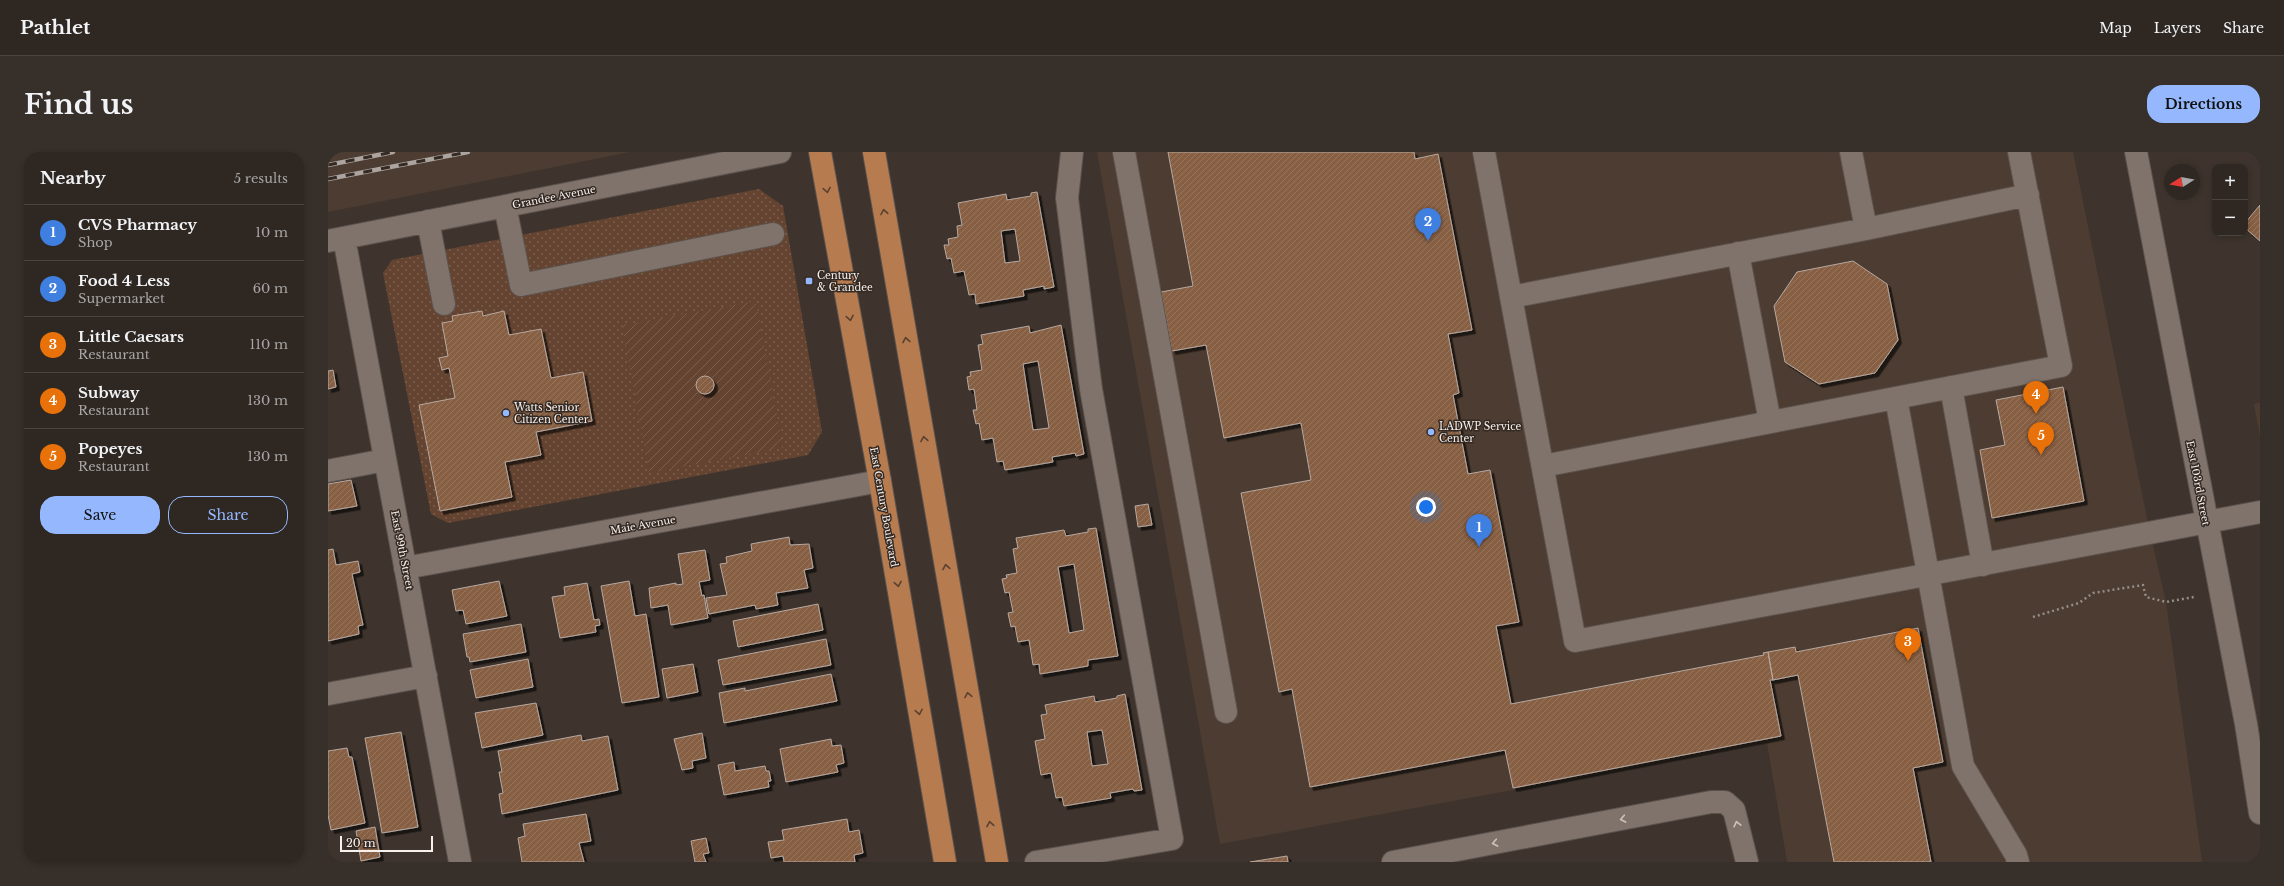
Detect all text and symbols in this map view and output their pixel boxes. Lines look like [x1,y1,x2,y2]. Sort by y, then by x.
text: Pathlet [20,16,90,39]
text: Map [2099,19,2132,37]
text: Layers [2154,19,2201,37]
text: Share [2223,19,2264,37]
button: Directions [2147,85,2260,123]
text: Find us [24,87,134,122]
north arrow [2164,164,2200,200]
map controls [2212,164,2248,236]
button: + [2212,164,2248,200]
text: Nearby [40,168,106,189]
text: 5 results [234,170,288,187]
street label: Grandee Avenue [511,182,597,211]
one-way arrow [822,187,831,193]
button: − [2212,200,2248,236]
pin: 2 [1415,208,1441,241]
one-way arrow [880,209,889,215]
text: CVS Pharmacy [78,215,197,234]
text: 1 [50,224,56,241]
text: 10 m [255,224,288,241]
text: Shop [78,234,113,251]
place label: Century & Grandee [817,269,873,294]
text: Food 4 Less [78,271,170,290]
marker: Century & Grandee [804,276,814,286]
text: 2 [49,280,57,297]
text: 60 m [253,280,288,297]
text: Supermarket [78,290,165,307]
one-way arrow [846,315,854,321]
text: Little Caesars [78,327,184,346]
text: 3 [49,336,57,353]
text: 110 m [249,336,288,353]
one-way arrow [903,337,911,343]
text: Restaurant [78,346,150,363]
pin: 4 [2023,381,2049,414]
text: Subway [78,383,139,402]
text: 4 [49,392,57,409]
text: 130 m [247,392,288,409]
place label: Watts Senior Citizen Center [513,401,589,426]
text: Restaurant [78,402,150,419]
marker: Watts Senior Citizen Center [501,408,511,418]
place label: LADWP Service Center [1439,420,1522,445]
pin: 5 [2028,422,2054,455]
marker: LADWP Service Center [1426,427,1436,437]
one-way arrow [920,436,929,442]
text: Popeyes [78,439,143,458]
street label: East 103rd Street [2183,439,2213,527]
street label: East Century Boulevard [867,446,901,568]
text: 5 [49,448,57,465]
text: 130 m [247,448,288,465]
text: Restaurant [78,458,150,475]
button: Save [40,496,160,534]
button: Share [168,496,288,534]
your location [1416,497,1436,517]
street label: East 99th Street [388,509,416,591]
street label: Maie Avenue [609,513,677,537]
pin: 1 [1466,514,1492,547]
one-way arrow [942,564,951,570]
one-way arrow [893,581,902,587]
pin: 3 [1895,628,1921,661]
one-way arrow [964,692,973,699]
one-way arrow [915,709,923,715]
one-way arrow [1620,814,1626,822]
one-way arrow [986,820,995,827]
one-way arrow [1734,821,1742,827]
scale bar [340,834,433,853]
text: 20 m [346,836,376,850]
one-way arrow [1492,838,1498,846]

